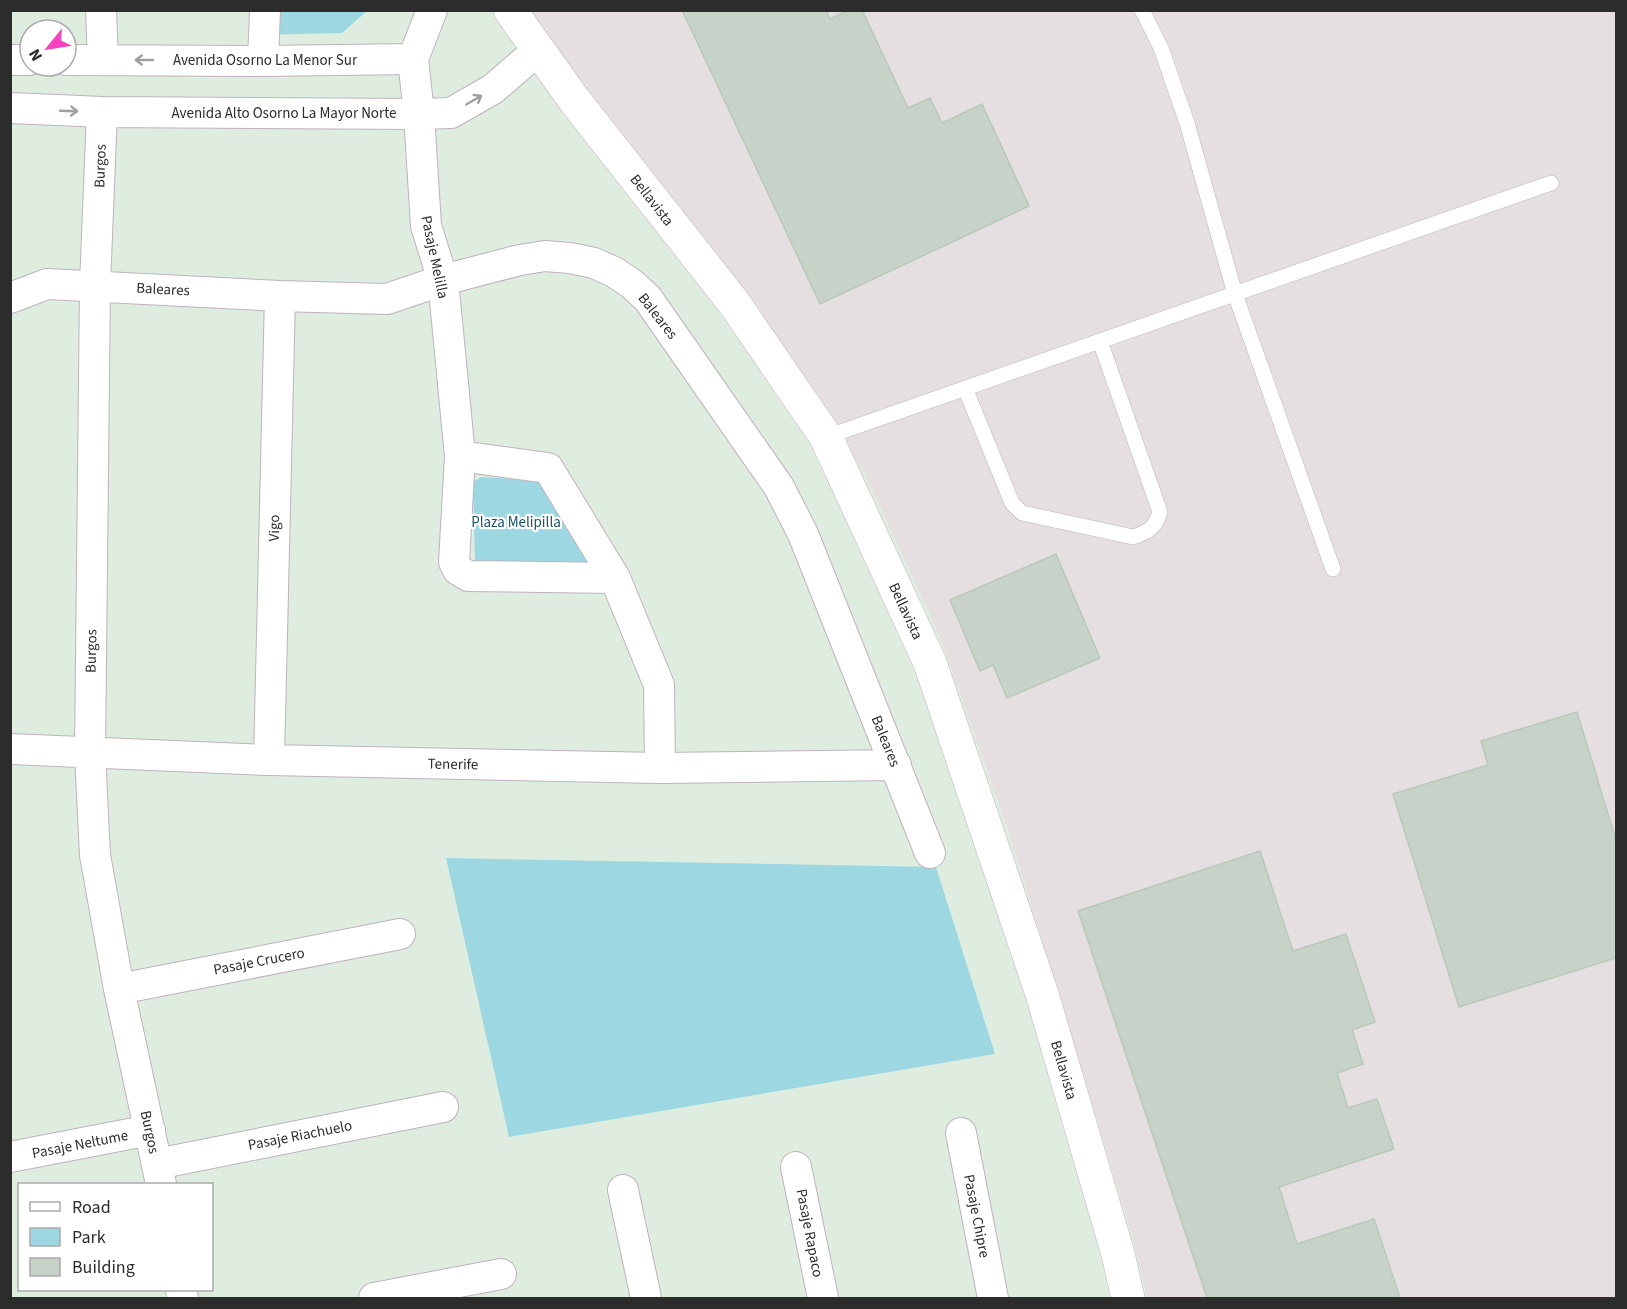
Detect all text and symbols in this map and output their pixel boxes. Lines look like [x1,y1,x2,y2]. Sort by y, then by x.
north arrow [18,18,78,78]
text: N [24,45,48,65]
street label: Avenida Osorno La Menor Sur [173,50,358,71]
one-way arrow [135,54,155,66]
one-way arrow [465,93,482,105]
street label: Avenida Alto Osorno La Mayor Norte [171,103,397,124]
one-way arrow [58,105,78,116]
street label: Burgos [89,144,112,188]
street label: Bellavista [625,170,678,231]
street label: Pasaje Melilla [415,214,454,301]
street label: Baleares [136,278,190,301]
street label: Baleares [633,289,682,344]
park label: Plaza Melipilla [471,512,561,533]
street label: Vigo [264,514,285,542]
street label: Bellavista [883,579,928,643]
street label: Burgos [81,629,102,673]
street label: Baleares [866,712,905,770]
street label: Tenerife [427,754,479,775]
street label: Pasaje Crucero [212,942,306,981]
street label: Bellavista [1045,1038,1082,1102]
street label: Burgos [135,1109,164,1156]
street label: Pasaje Riachuelo [246,1115,354,1156]
street label: Pasaje Neltume [30,1125,130,1164]
street label: Pasaje Chipre [958,1173,995,1260]
legend [18,1183,213,1291]
street label: Pasaje Rapaco [791,1187,828,1279]
text: Road [72,1195,111,1220]
text: Park [72,1225,106,1250]
text: Building [72,1255,135,1280]

